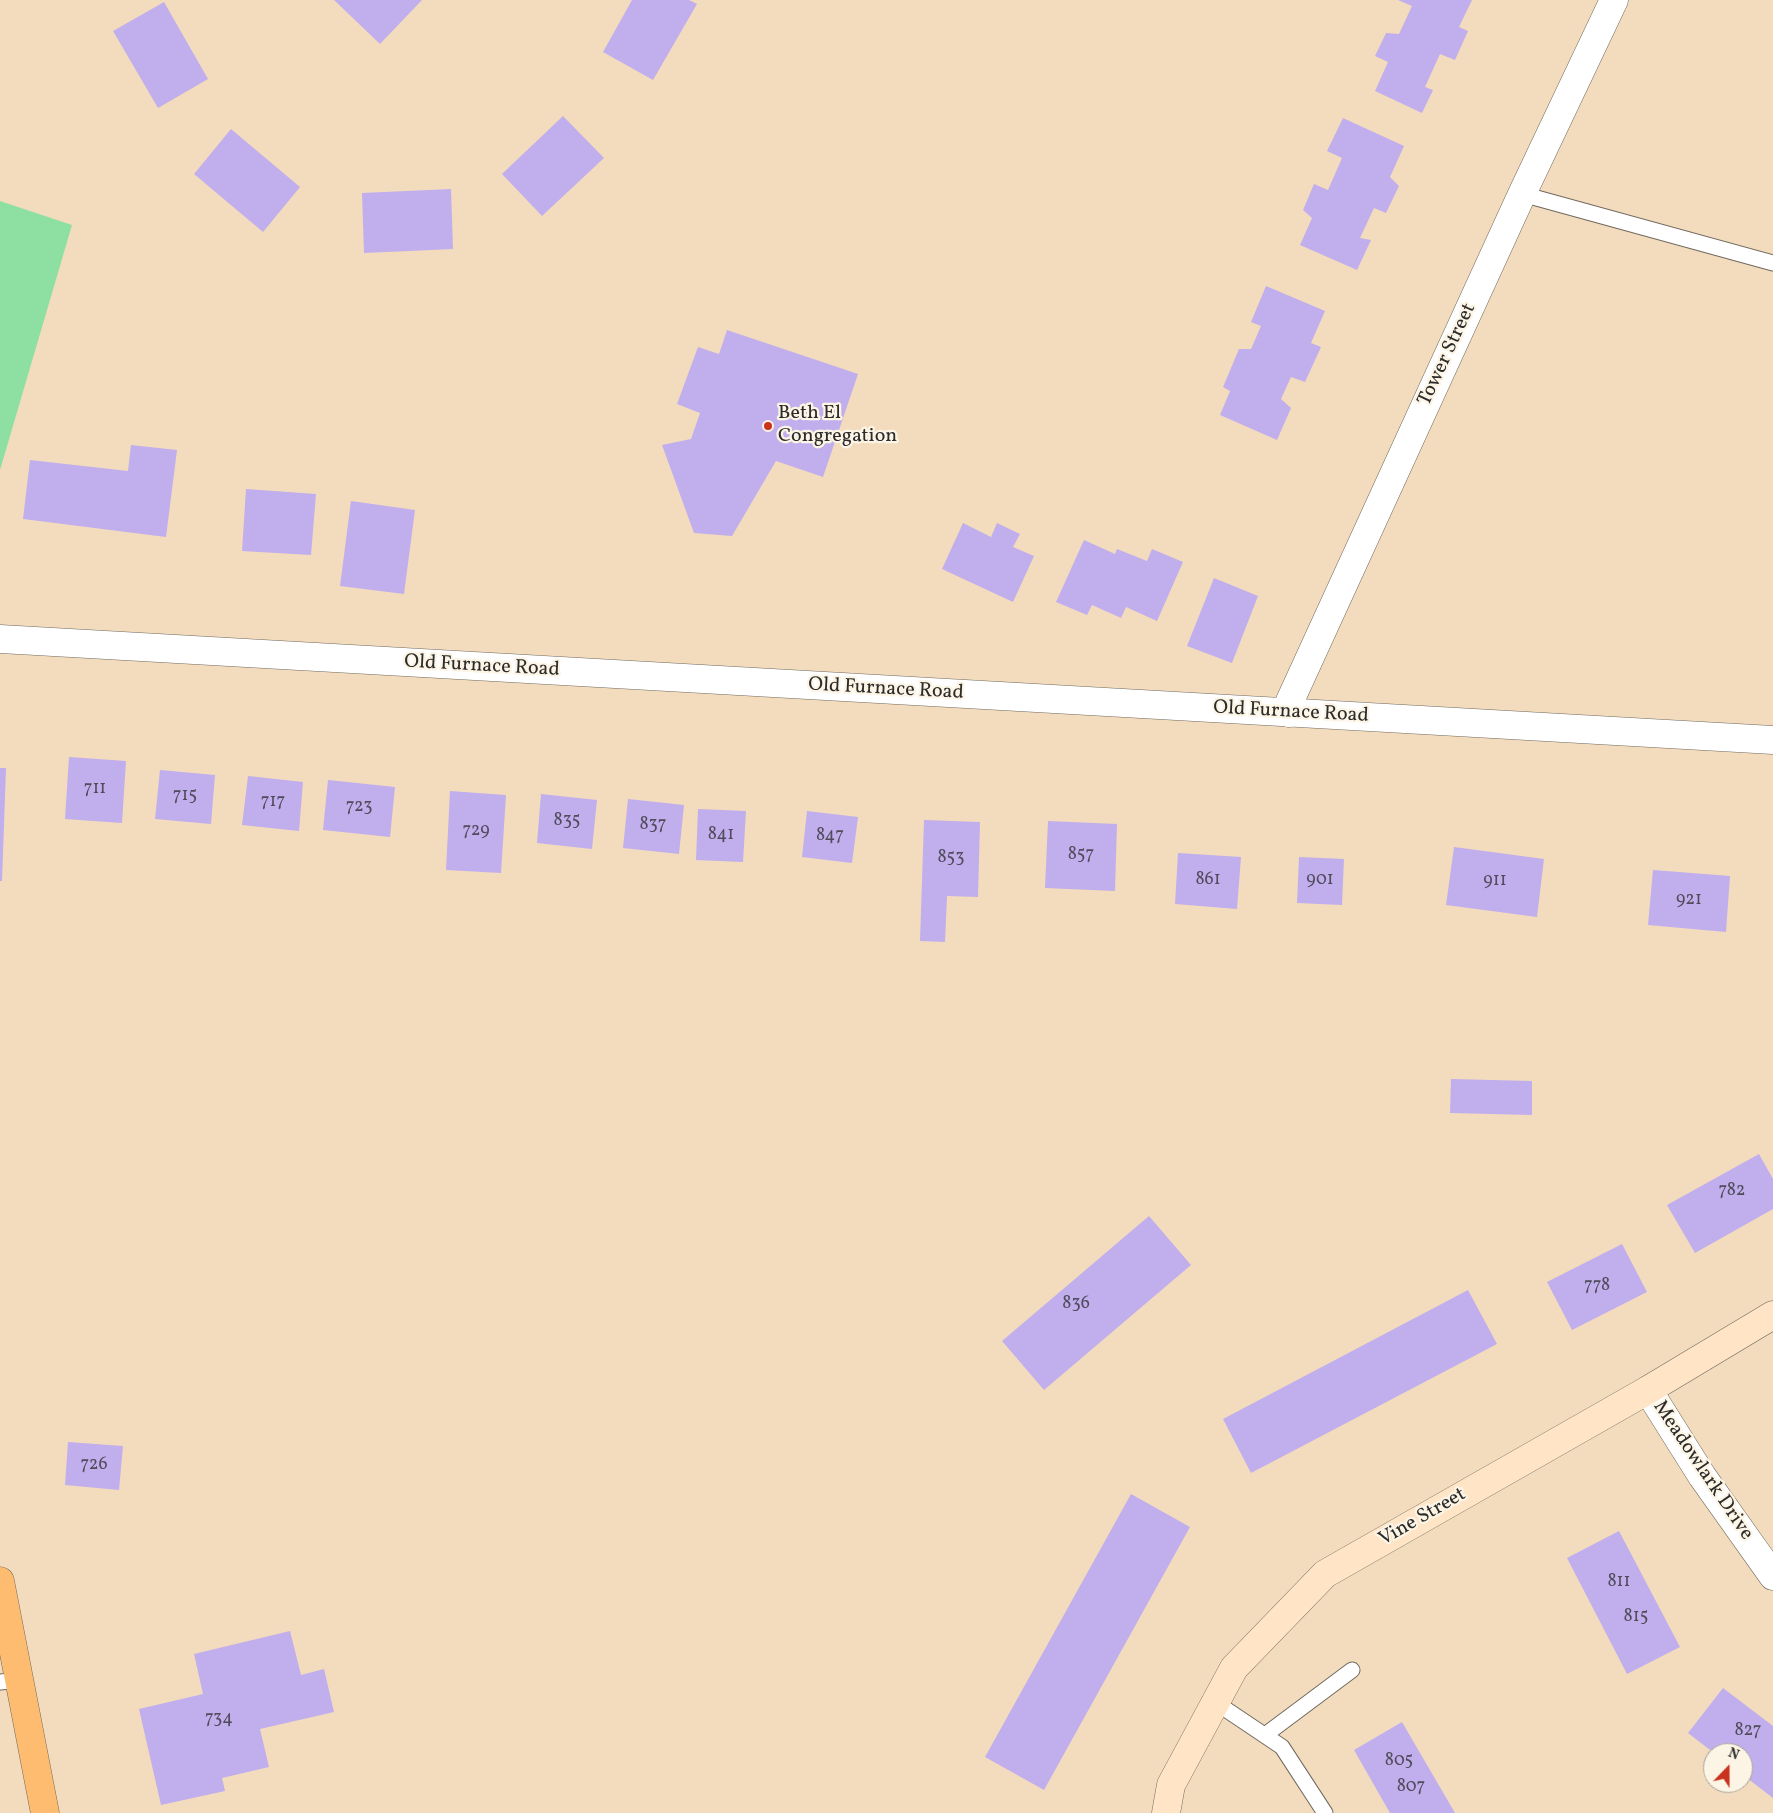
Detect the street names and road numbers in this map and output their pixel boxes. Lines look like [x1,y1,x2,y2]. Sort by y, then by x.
street label: Tower Street [1414,300,1482,410]
street label: Old Furnace Road [404,651,560,683]
street label: Old Furnace Road [808,674,964,706]
street label: Old Furnace Road [1213,697,1369,729]
street label: Meadowlark Drive [1646,1397,1758,1545]
street label: Vine Street [1375,1483,1471,1553]

